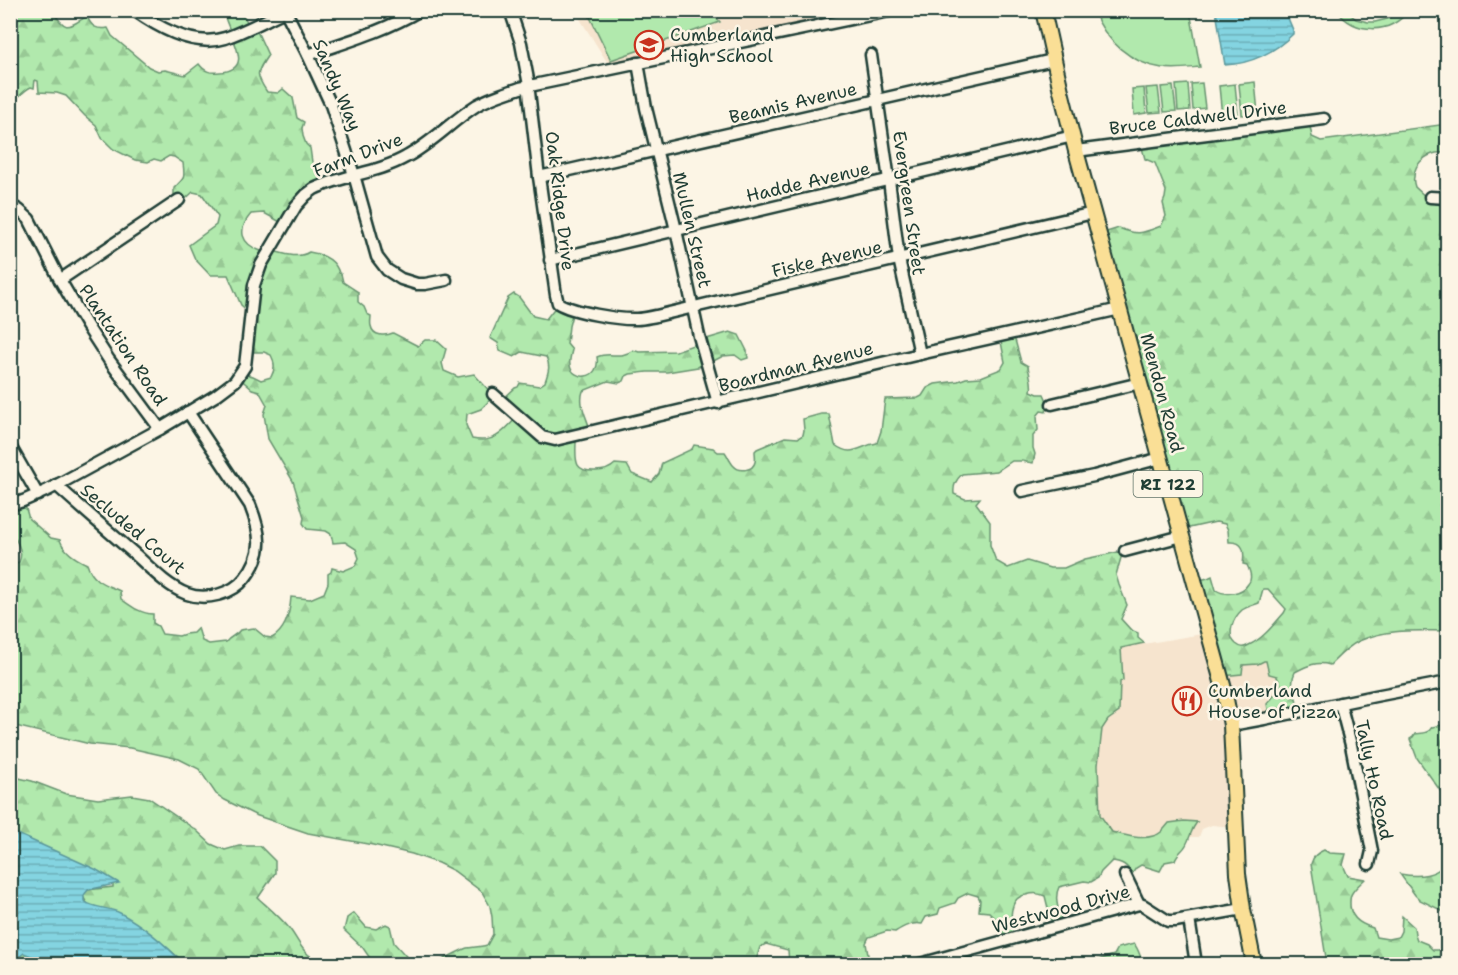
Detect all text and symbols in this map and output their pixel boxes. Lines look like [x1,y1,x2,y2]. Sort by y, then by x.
place label: Cumberland High School [670,23,774,68]
school or university icon: Cumberland High School [633,29,665,61]
street label: Sandy Way [307,35,367,135]
street label: Beamis Avenue [727,77,859,129]
street label: Bruce Caldwell Drive [1108,95,1288,141]
street label: Farm Drive [310,127,406,183]
street label: Evergreen Street [887,129,931,277]
street label: Oak Ridge Drive [540,130,580,272]
street label: Hadde Avenue [744,156,872,208]
street label: Mullen Street [667,170,717,291]
street label: Fiske Avenue [769,235,885,283]
street label: Plantation Road [73,280,173,410]
street label: Mendon Road [1135,331,1189,455]
street label: Boardman Avenue [716,336,876,398]
road number: RI 122 [1134,471,1202,497]
street label: Secluded Court [75,478,191,580]
place label: Cumberland House of Pizza [1208,679,1337,724]
restaurant icon: Cumberland House of Pizza [1171,685,1203,717]
street label: Tally Ho Road [1350,718,1398,842]
street label: Westwood Drive [989,879,1133,939]

